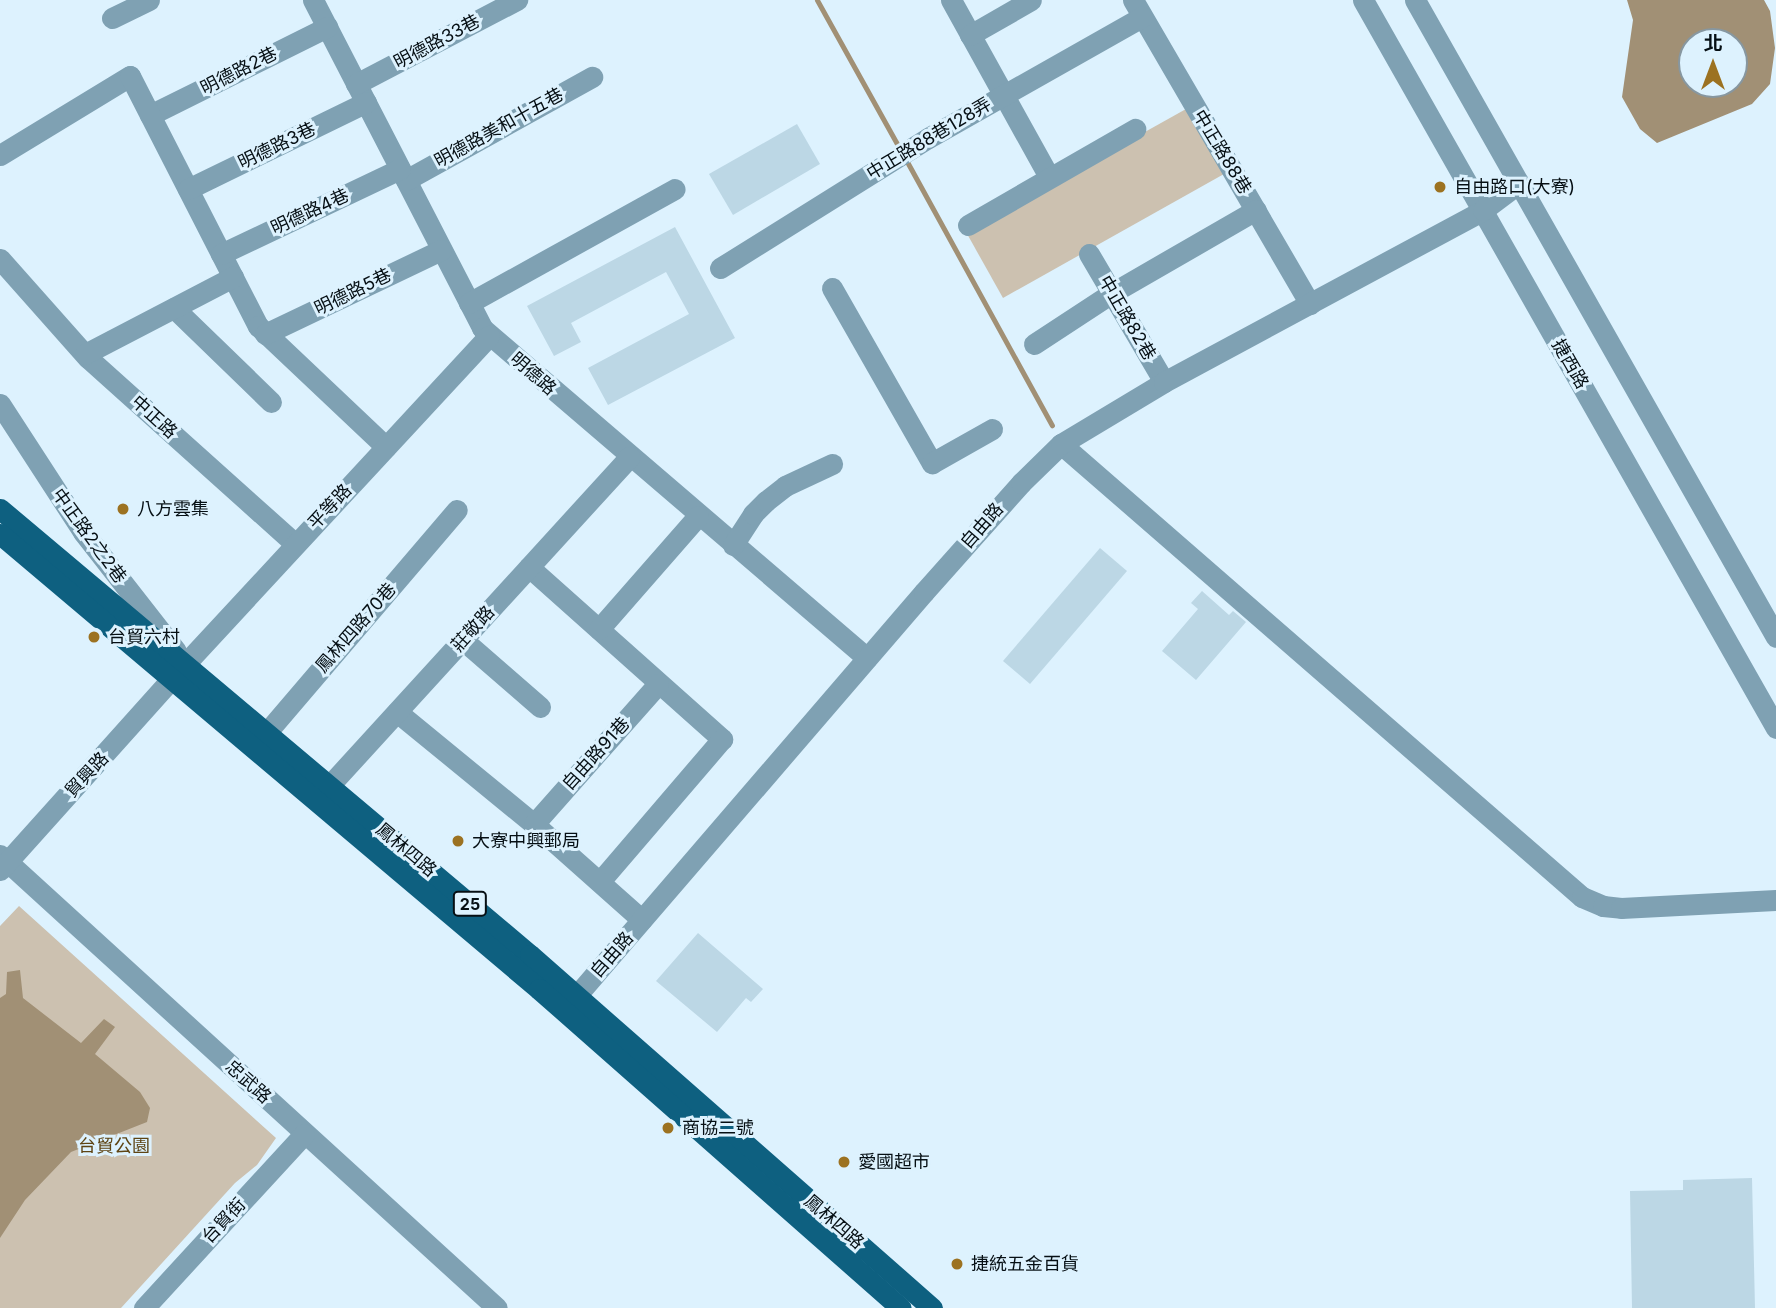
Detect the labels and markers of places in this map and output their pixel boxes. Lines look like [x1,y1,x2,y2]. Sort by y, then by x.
place label: 自由路口(大寮) [1454,176,1575,198]
marker: 自由路口(大寮) [1432,179,1448,195]
place label: 八方雲集 [137,498,209,520]
marker: 八方雲集 [115,501,131,517]
place label: 台貿六村 [108,626,180,648]
marker: 台貿六村 [86,629,102,645]
place label: 大寮中興郵局 [472,830,580,852]
marker: 大寮中興郵局 [450,833,466,849]
place label: 商協二號 [682,1117,754,1139]
marker: 商協二號 [660,1120,676,1136]
place label: 愛國超市 [858,1151,930,1173]
marker: 愛國超市 [836,1154,852,1170]
place label: 捷統五金百貨 [971,1253,1079,1275]
marker: 捷統五金百貨 [949,1256,965,1272]

